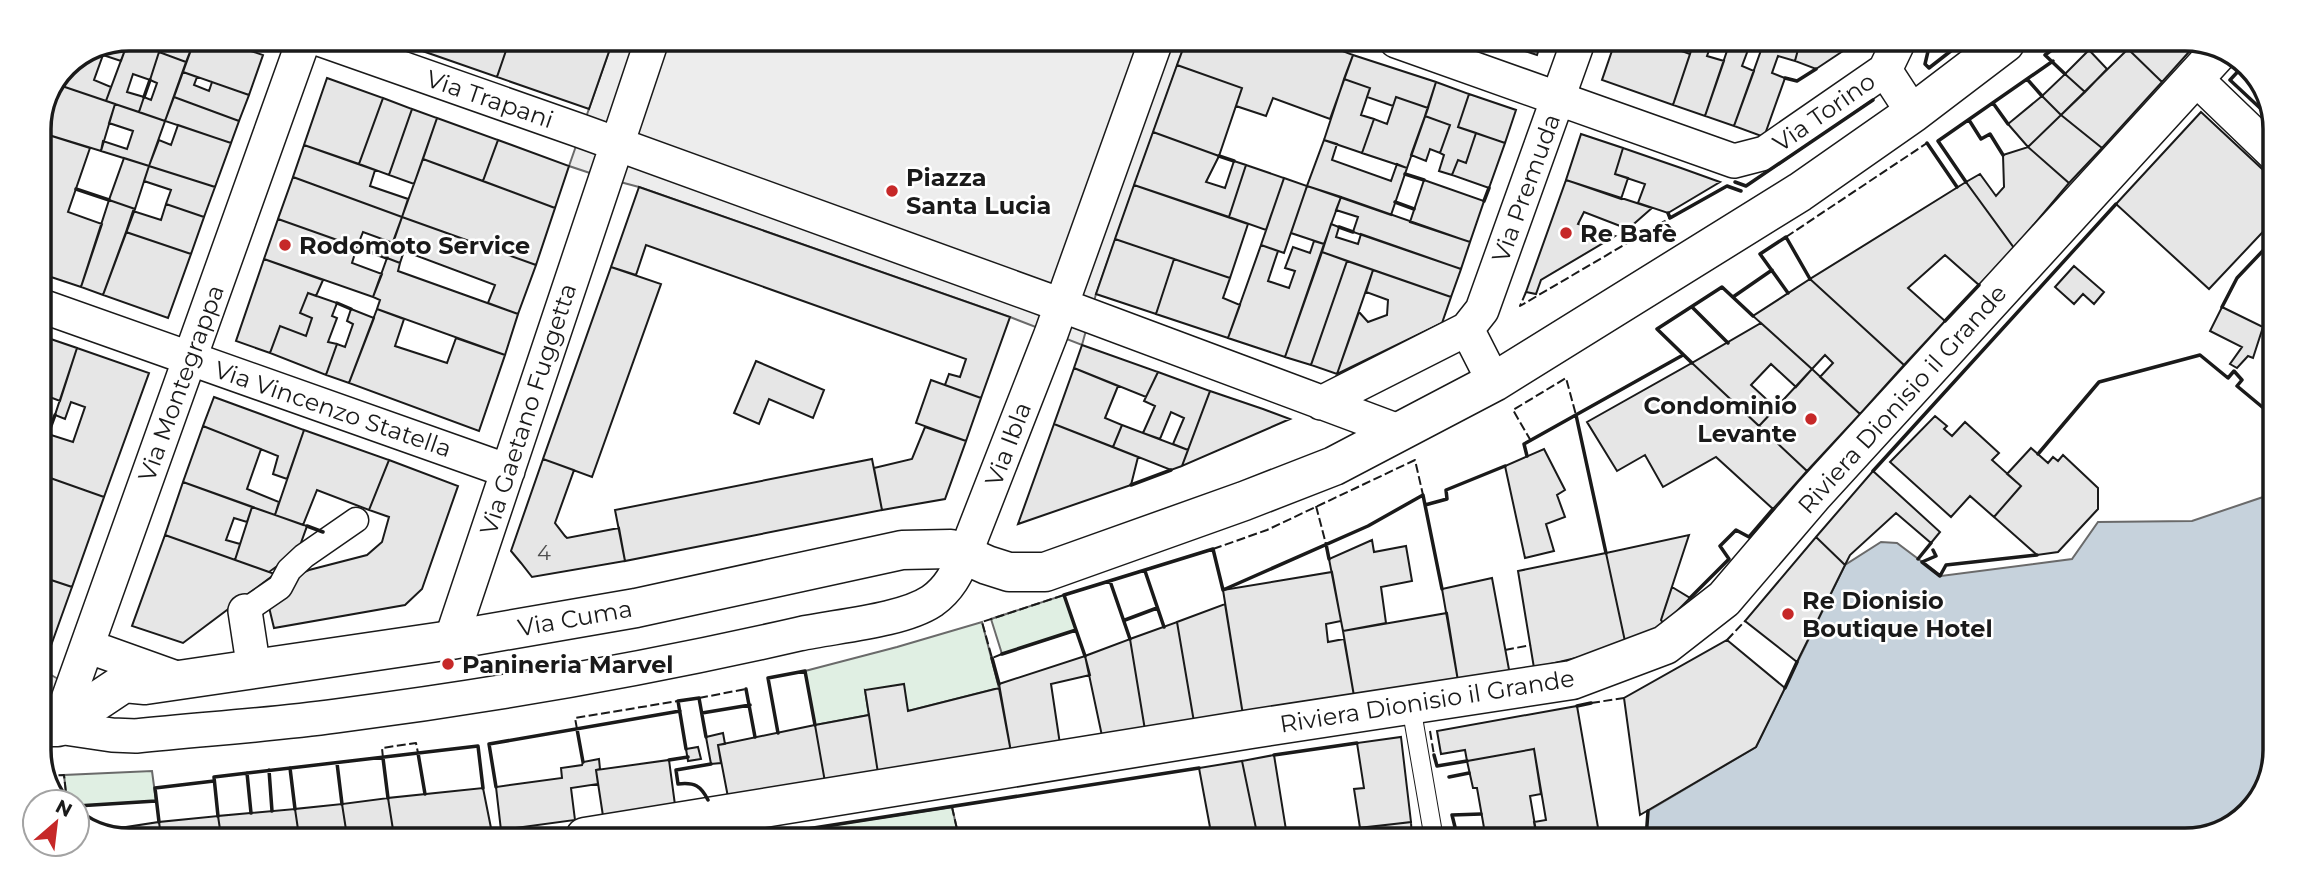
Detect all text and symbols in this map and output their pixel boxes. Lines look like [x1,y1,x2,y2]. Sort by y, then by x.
street label: Via Trapani [423,64,557,134]
street label: Via Torino [1767,66,1881,158]
street label: Via Premuda [1486,110,1566,266]
place label: Piazza Santa Lucia [906,163,1051,220]
marker: Piazza Santa Lucia [884,183,900,199]
place label: Re Bafè [1580,219,1677,248]
marker: Re Bafè [1558,225,1574,241]
place label: Rodomoto Service [299,231,530,260]
marker: Rodomoto Service [277,237,293,253]
street label: Riviera Dionisio il Grande [1792,279,2012,519]
street label: Via Gaetano Fuggetta [474,280,582,538]
street label: Via Montegrappa [132,281,230,485]
street label: Via Vincenzo Statella [211,355,455,463]
place label: Condominio Levante [1643,391,1797,448]
street label: Via Ibla [979,398,1037,490]
marker: Condominio Levante [1803,411,1819,427]
house number: 4 [537,540,551,565]
place label: Re Dionisio Boutique Hotel [1802,586,1993,643]
street label: Via Cuma [516,594,634,642]
marker: Re Dionisio Boutique Hotel [1780,606,1796,622]
place label: Panineria Marvel [462,650,674,679]
marker: Panineria Marvel [440,656,456,672]
street label: Riviera Dionisio il Grande [1278,663,1576,739]
north arrow [21,788,91,858]
text: N [52,795,76,822]

